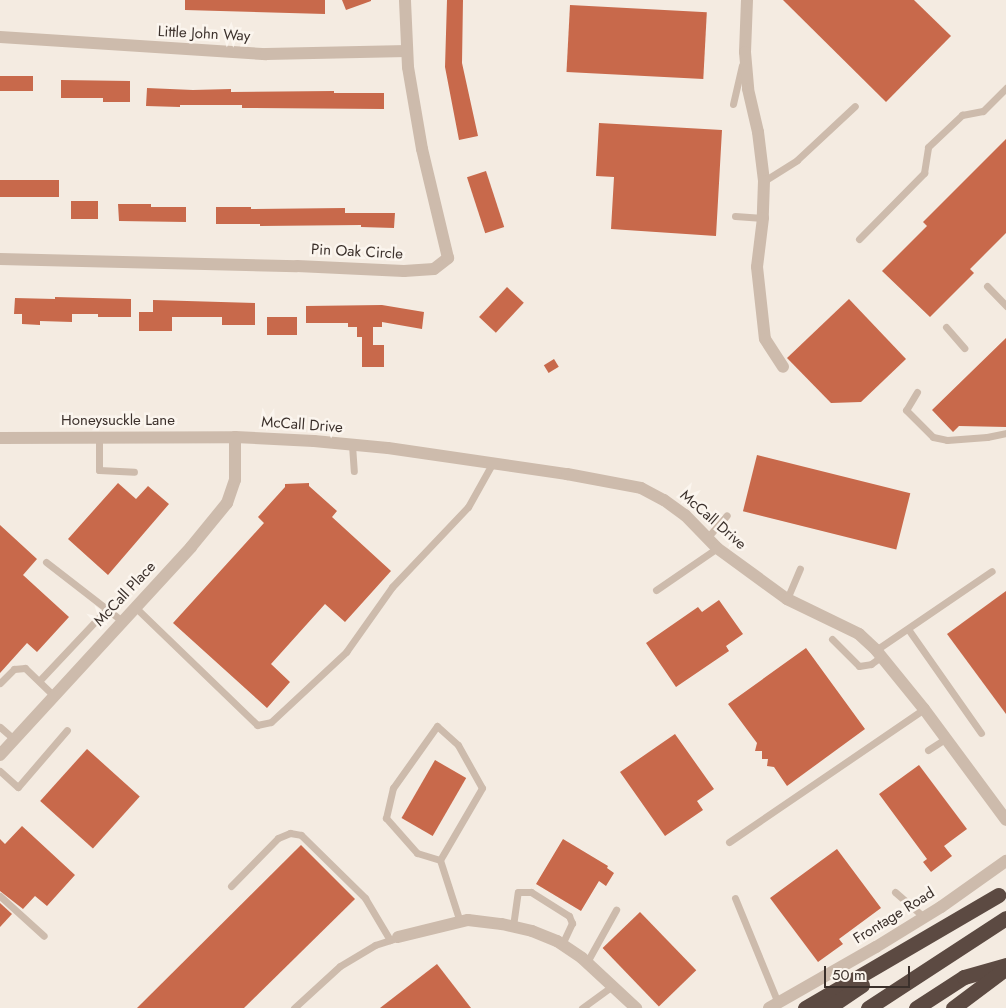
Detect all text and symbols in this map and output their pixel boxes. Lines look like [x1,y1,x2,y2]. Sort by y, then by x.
street label: Little John Way [157,23,251,45]
street label: Pin Oak Circle [311,241,403,263]
street label: Honeysuckle Lane [61,412,175,430]
street label: McCall Drive [261,413,343,437]
street label: McCall Drive [676,486,750,554]
street label: McCall Place [90,558,160,630]
street label: Frontage Road [850,884,938,948]
scale bar [826,956,912,988]
text: 50 m [832,964,866,986]

